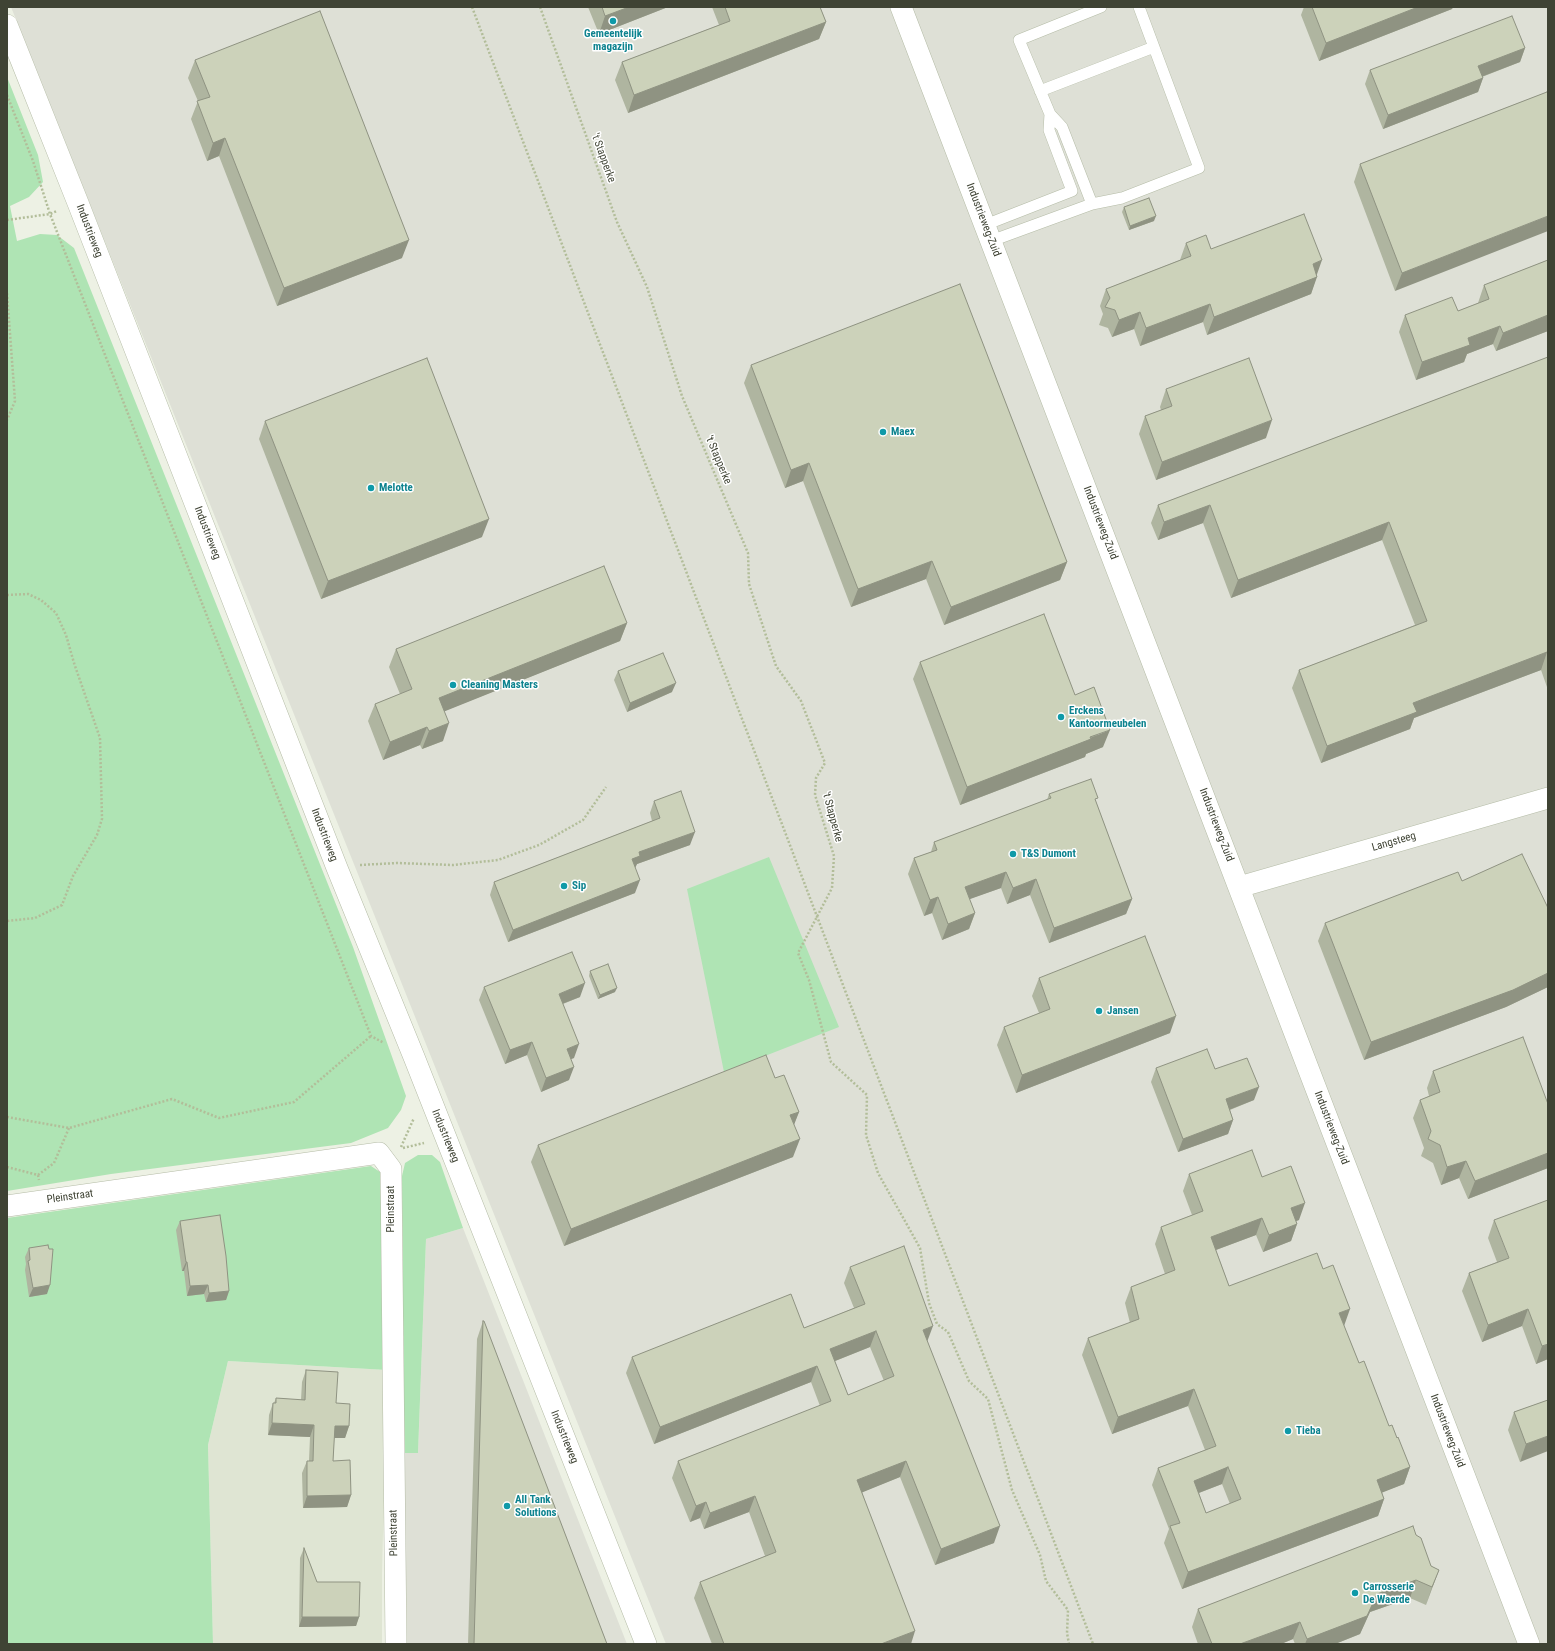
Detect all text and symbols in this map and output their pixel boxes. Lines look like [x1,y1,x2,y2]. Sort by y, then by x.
marker: Gemeentelijk magazijn [608,16,618,26]
place label: Gemeentelijk magazijn [584,27,642,53]
street label: 't Stapperke [588,132,618,184]
street label: Industrieweg-Zuid [963,181,1003,259]
street label: Industrieweg [73,203,105,259]
place label: Maex [891,425,915,439]
marker: Maex [878,427,888,437]
street label: 't Stapperke [702,434,734,486]
place label: Melotte [379,481,413,495]
marker: Melotte [366,483,376,493]
street label: Industrieweg-Zuid [1080,484,1120,562]
street label: Industrieweg [191,505,223,561]
place label: Cleaning Masters [461,678,538,692]
marker: Cleaning Masters [448,680,458,690]
place label: Erckens Kantoormeubelen [1069,704,1146,730]
marker: Erckens Kantoormeubelen [1056,712,1066,722]
street label: Industrieweg-Zuid [1196,786,1236,864]
street label: 't Stapperke [819,791,845,843]
street label: Industrieweg [308,807,340,863]
street label: Langsteeg [1370,829,1418,855]
place label: T&S Dumont [1021,847,1076,861]
marker: T&S Dumont [1008,849,1018,859]
place label: Sip [572,879,586,893]
marker: Sip [559,881,569,891]
place label: Jansen [1107,1004,1139,1018]
marker: Jansen [1094,1006,1104,1016]
street label: Industrieweg-Zuid [1311,1089,1351,1167]
street label: Industrieweg [428,1108,462,1164]
street label: Pleinstraat [384,1186,398,1232]
street label: Pleinstraat [46,1187,94,1207]
street label: Industrieweg-Zuid [1427,1392,1467,1470]
street label: Industrieweg [547,1409,581,1465]
place label: Tieba [1296,1424,1321,1438]
marker: Tieba [1283,1426,1293,1436]
place label: All Tank Solutions [515,1493,557,1519]
marker: All Tank Solutions [502,1501,512,1511]
street label: Pleinstraat [387,1509,401,1557]
place label: Carrosserie De Waerde [1363,1580,1414,1606]
marker: Carrosserie De Waerde [1350,1588,1360,1598]

